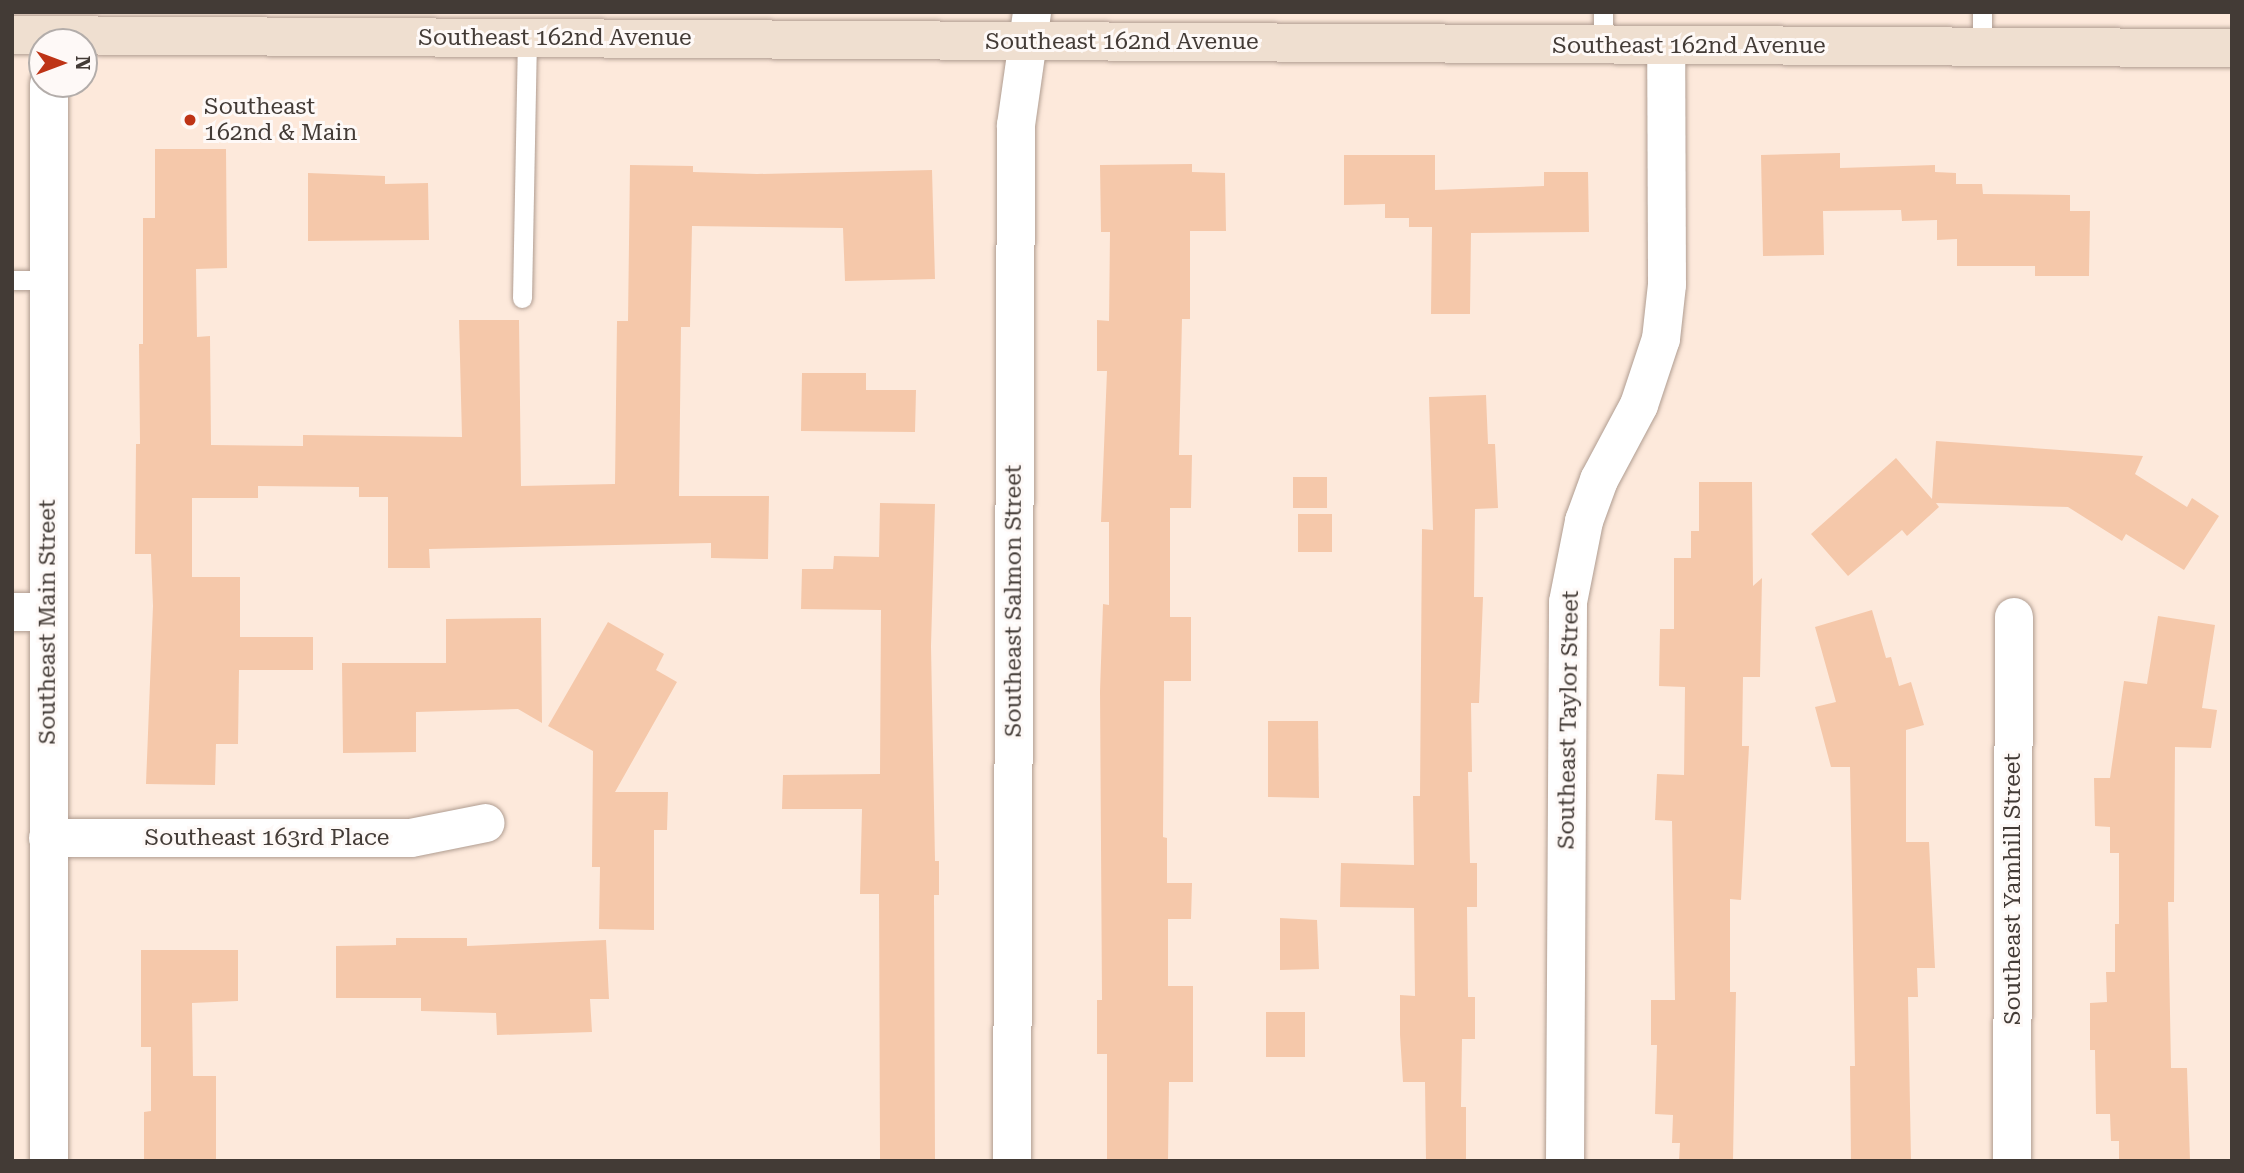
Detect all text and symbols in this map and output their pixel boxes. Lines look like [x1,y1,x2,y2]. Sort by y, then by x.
street label: Southeast 162nd Avenue [418,24,692,52]
north arrow [28,28,98,98]
street label: Southeast 162nd Avenue [985,28,1259,56]
street label: Southeast 162nd Avenue [1552,32,1826,60]
text: N [71,56,94,70]
place label: Southeast 162nd & Main [204,93,357,147]
marker: Southeast 162nd & Main [182,112,198,128]
street label: Southeast Salmon Street [1000,465,1028,737]
street label: Southeast Main Street [34,500,62,744]
street label: Southeast Taylor Street [1553,590,1585,850]
street label: Southeast Yamhill Street [1999,753,2027,1025]
street label: Southeast 163rd Place [145,824,389,852]

